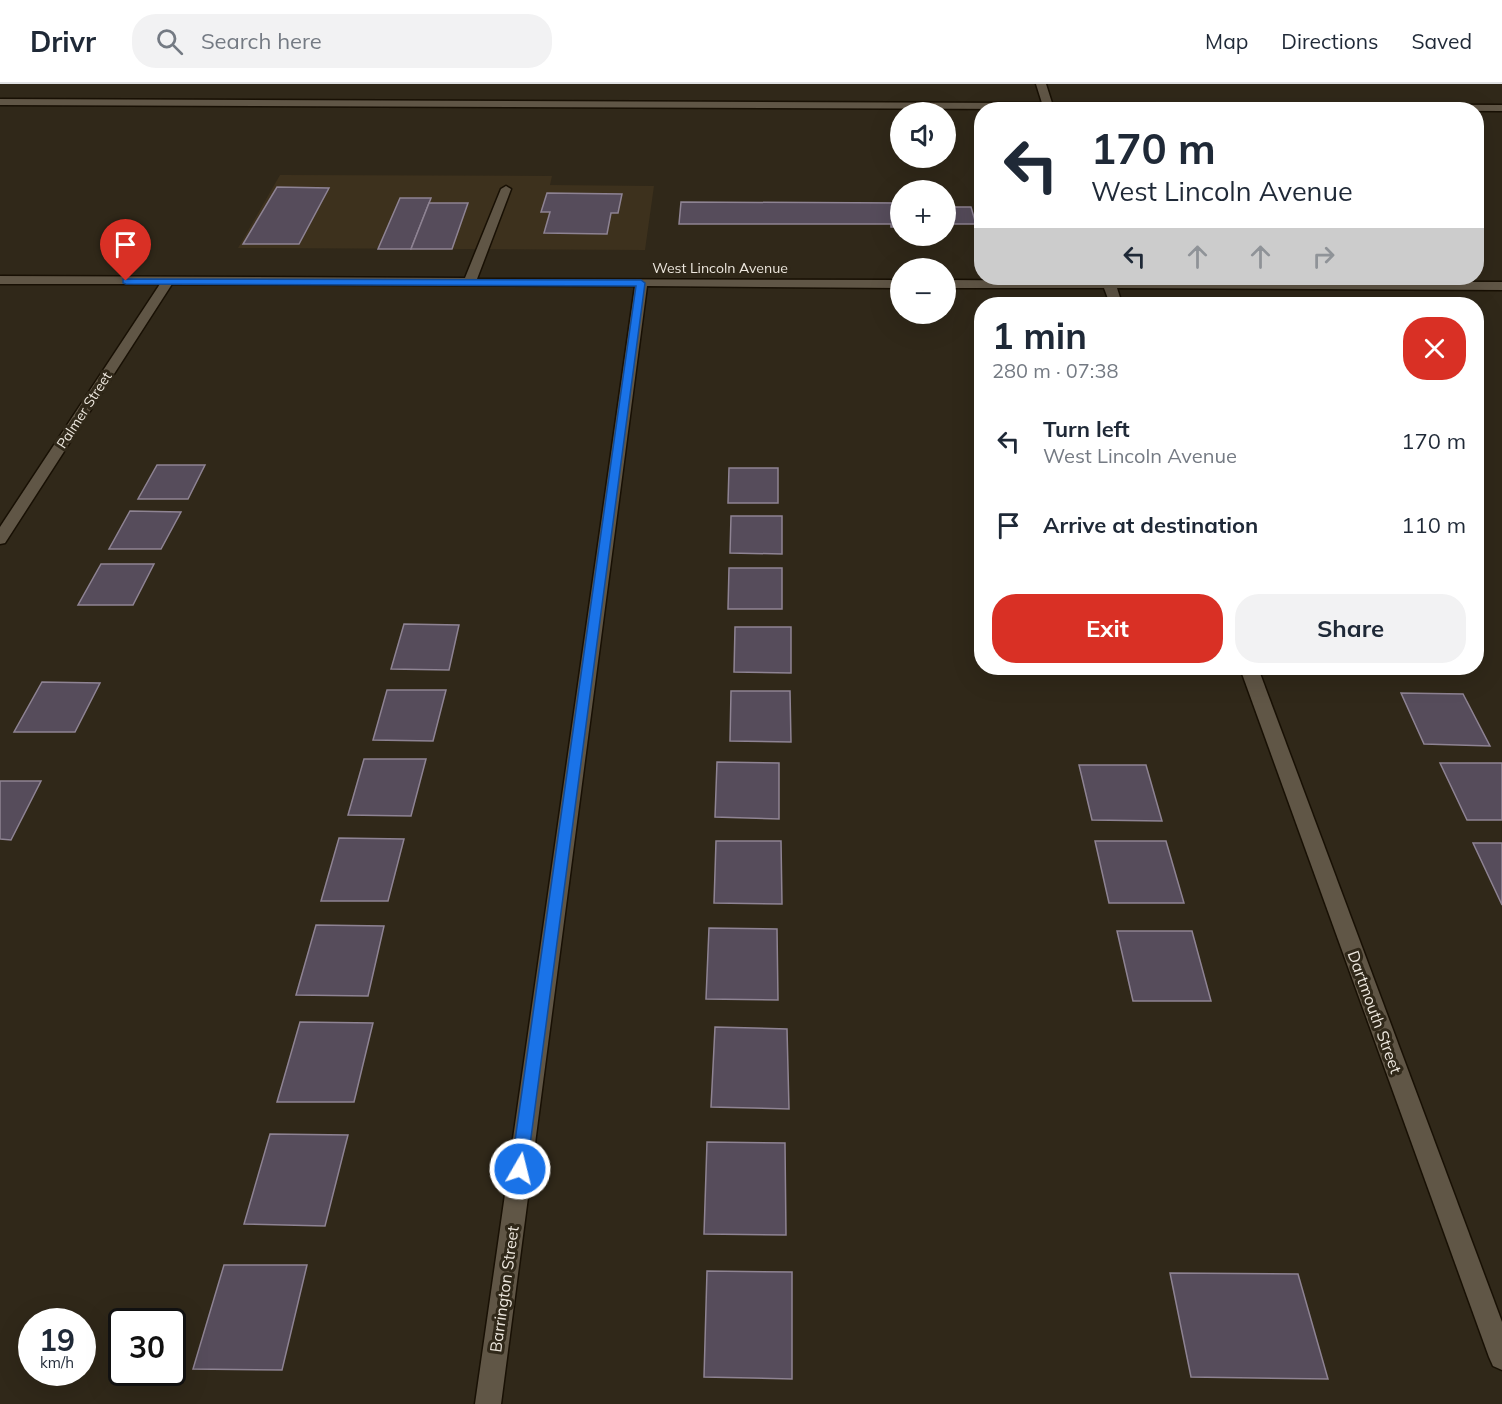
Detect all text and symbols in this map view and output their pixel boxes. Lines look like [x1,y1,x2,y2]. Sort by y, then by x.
search box [132,14,552,68]
text: Drivr [30,24,96,59]
icon: search [153,25,186,58]
text: Search here [201,27,322,55]
text: Map [1205,28,1248,54]
text: Directions [1281,28,1378,54]
text: Saved [1411,28,1472,54]
map controls [890,102,956,324]
button: sound [890,102,956,168]
text: 170 m [1091,122,1216,175]
icon: left [992,126,1070,204]
text: West Lincoln Avenue [1091,174,1353,208]
button: + [890,180,956,246]
pin [100,219,151,281]
icon: arrive [109,228,142,261]
icon: left [1118,240,1151,273]
icon: ahead [1181,240,1214,273]
icon: ahead [1244,240,1277,273]
icon: right [1307,240,1340,273]
button: − [890,258,956,324]
street label: West Lincoln Avenue [652,259,788,277]
text: 1 min [992,313,1087,358]
button: close [1403,317,1466,380]
text: 280 m · 07:38 [992,358,1118,383]
street label: Palmer Street [53,368,116,452]
text: Turn left [1043,415,1130,443]
icon: left [992,425,1025,458]
text: 170 m [1401,427,1466,455]
text: West Lincoln Avenue [1043,443,1237,468]
icon: arrive [992,509,1025,542]
text: Arrive at destination [1043,511,1258,539]
text: 110 m [1401,511,1466,539]
button: Exit [992,594,1223,663]
button: Share [1235,594,1466,663]
street label: Dartmouth Street [1344,948,1407,1076]
position arrow [488,1137,552,1201]
street label: Barrington Street [485,1224,523,1353]
speed limit sign: 30 [108,1308,186,1386]
text: 19 [39,1321,75,1359]
text: km/h [40,1353,74,1372]

